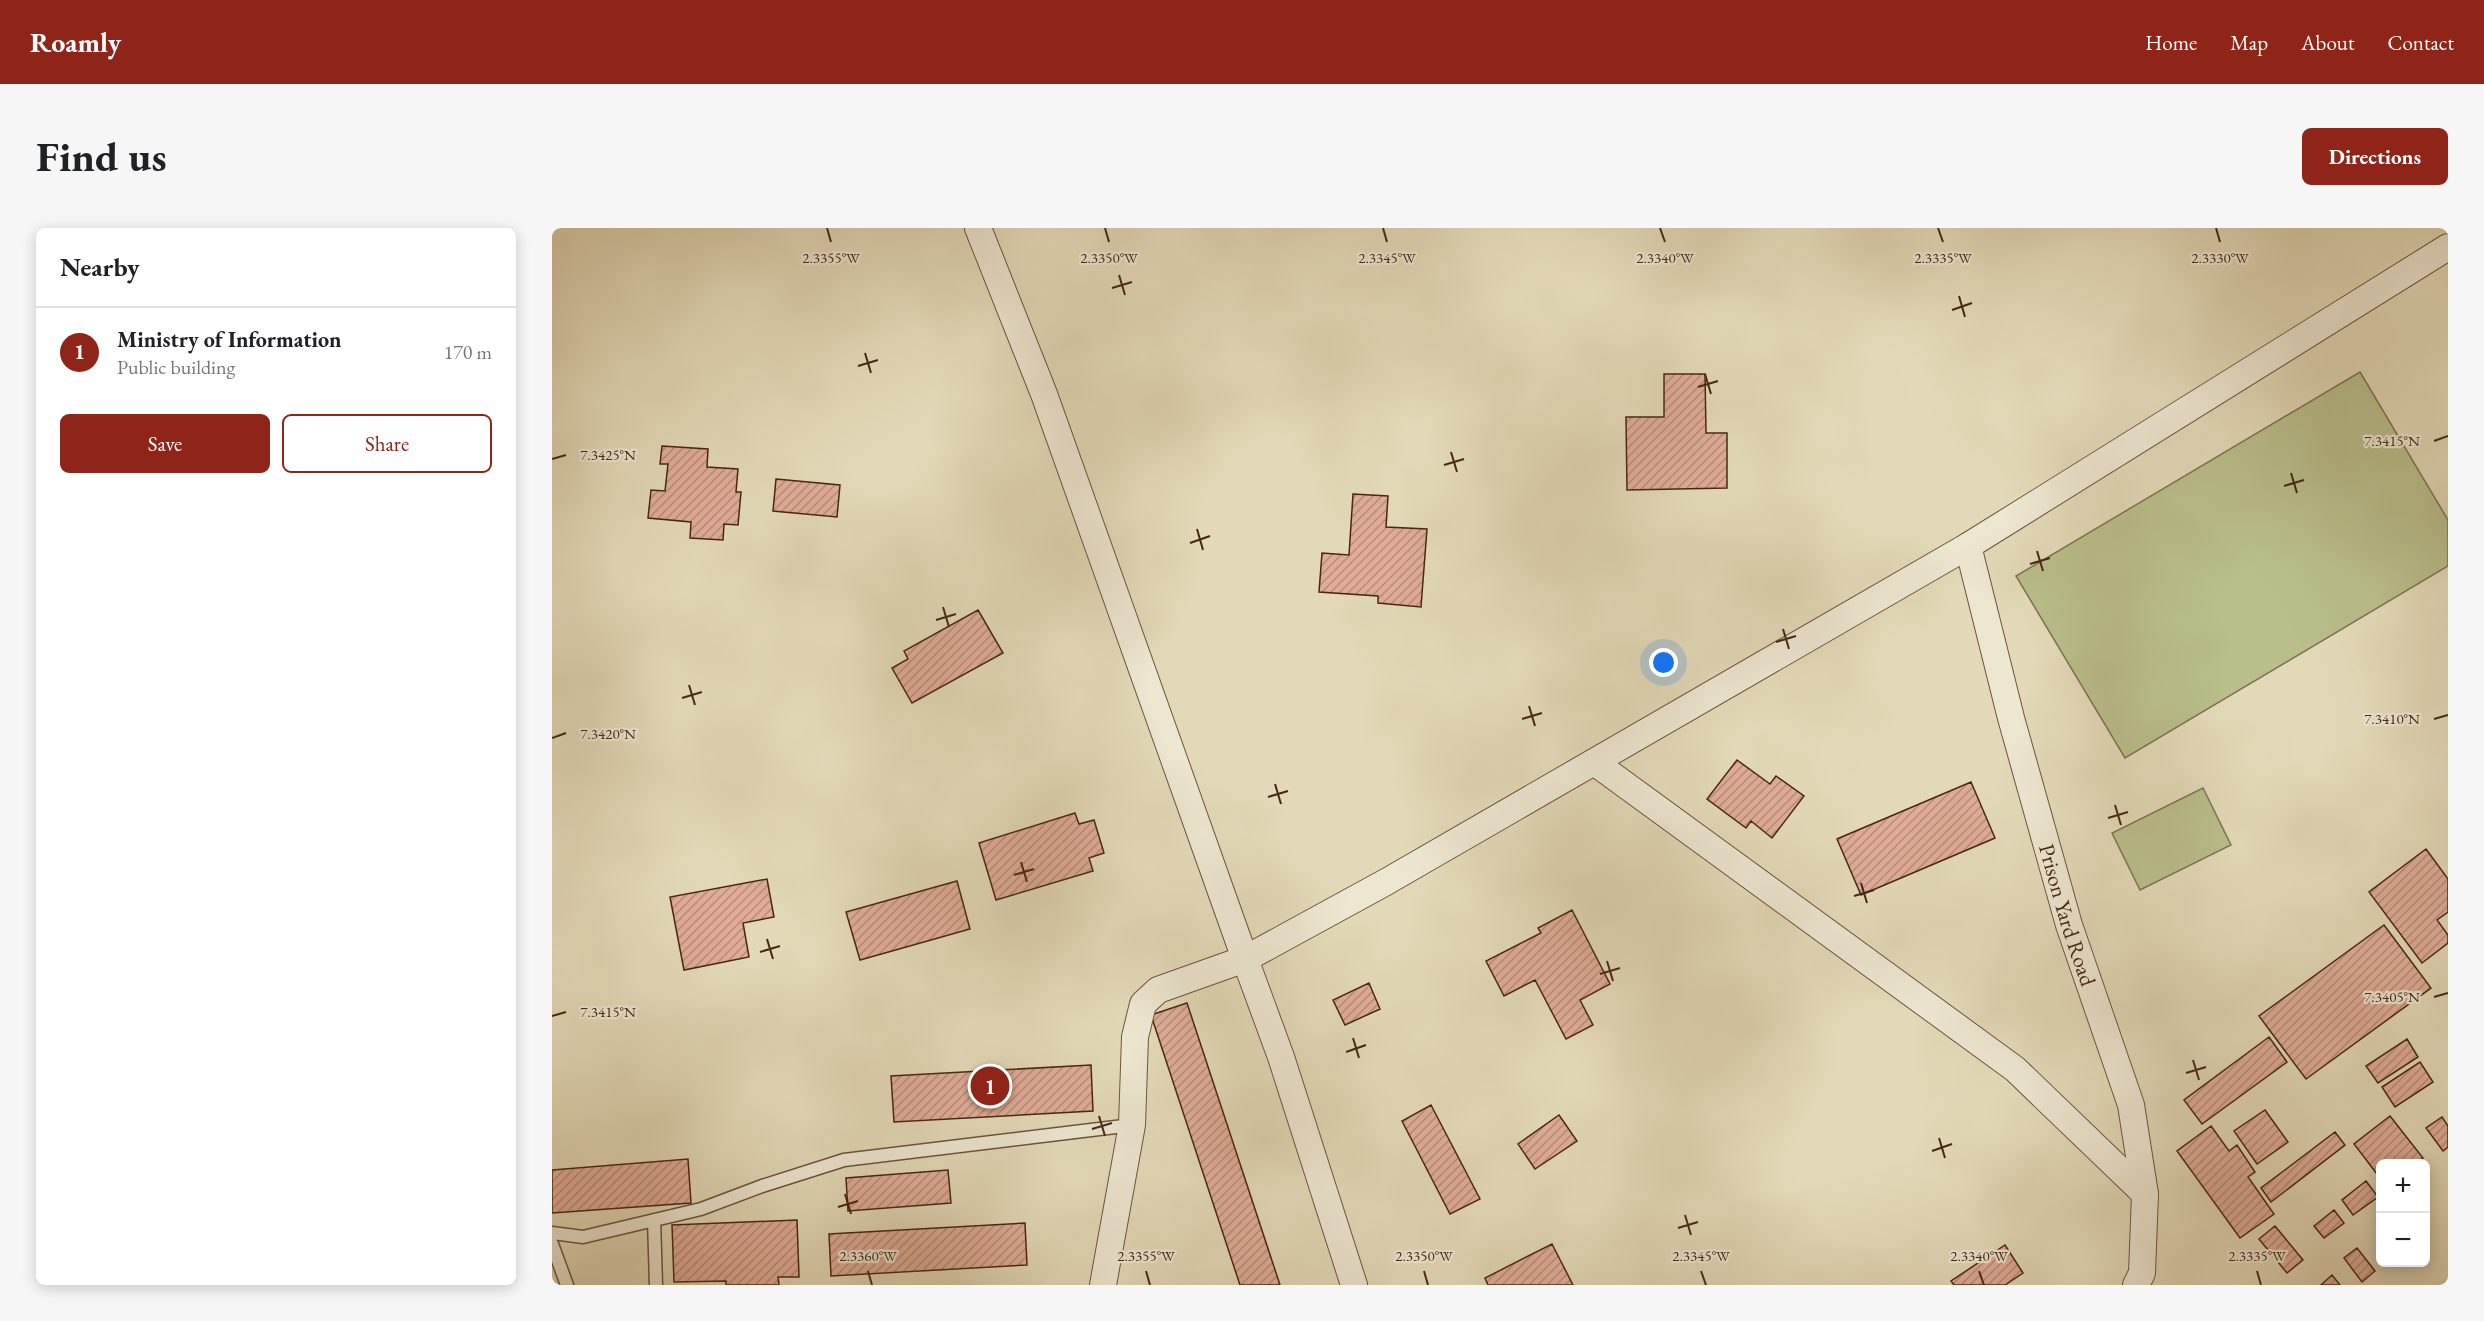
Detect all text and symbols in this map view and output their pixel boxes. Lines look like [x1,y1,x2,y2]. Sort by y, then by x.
text: Roamly [30,24,121,60]
text: Home [2145,29,2197,56]
text: Map [2230,29,2268,56]
text: About [2301,29,2354,56]
text: Contact [2387,29,2454,56]
button: Directions [2302,128,2448,185]
text: Find us [36,129,167,184]
text: 2.3355°W [802,248,860,267]
text: 2.3350°W [1080,248,1138,267]
text: 2.3345°W [1358,248,1416,267]
text: 2.3340°W [1636,248,1694,267]
text: 2.3335°W [1914,248,1972,267]
text: 2.3330°W [2191,248,2249,267]
text: Nearby [60,250,140,284]
text: Ministry of Information [117,325,342,354]
text: 1 [74,339,85,365]
text: 170 m [444,339,492,365]
text: Public building [117,354,235,380]
button: Save [60,414,270,473]
button: Share [282,414,492,473]
text: 7.3415°N [2364,431,2420,450]
text: 7.3425°N [580,445,636,464]
your location [1649,648,1678,677]
text: 7.3410°N [2364,709,2420,728]
text: 7.3420°N [580,724,636,743]
street label: Prison Yard Road [2032,840,2104,990]
text: 7.3405°N [2364,987,2420,1006]
text: 7.3415°N [580,1002,636,1021]
pin: 1 [970,1064,1010,1108]
map controls [2376,1159,2430,1267]
button: + [2376,1159,2430,1213]
button: − [2376,1213,2430,1267]
text: 2.3360°W [839,1246,897,1265]
text: 2.3355°W [1117,1246,1175,1265]
text: 2.3350°W [1395,1246,1453,1265]
text: 2.3345°W [1672,1246,1730,1265]
text: 2.3340°W [1950,1246,2008,1265]
text: 2.3335°W [2228,1246,2286,1265]

